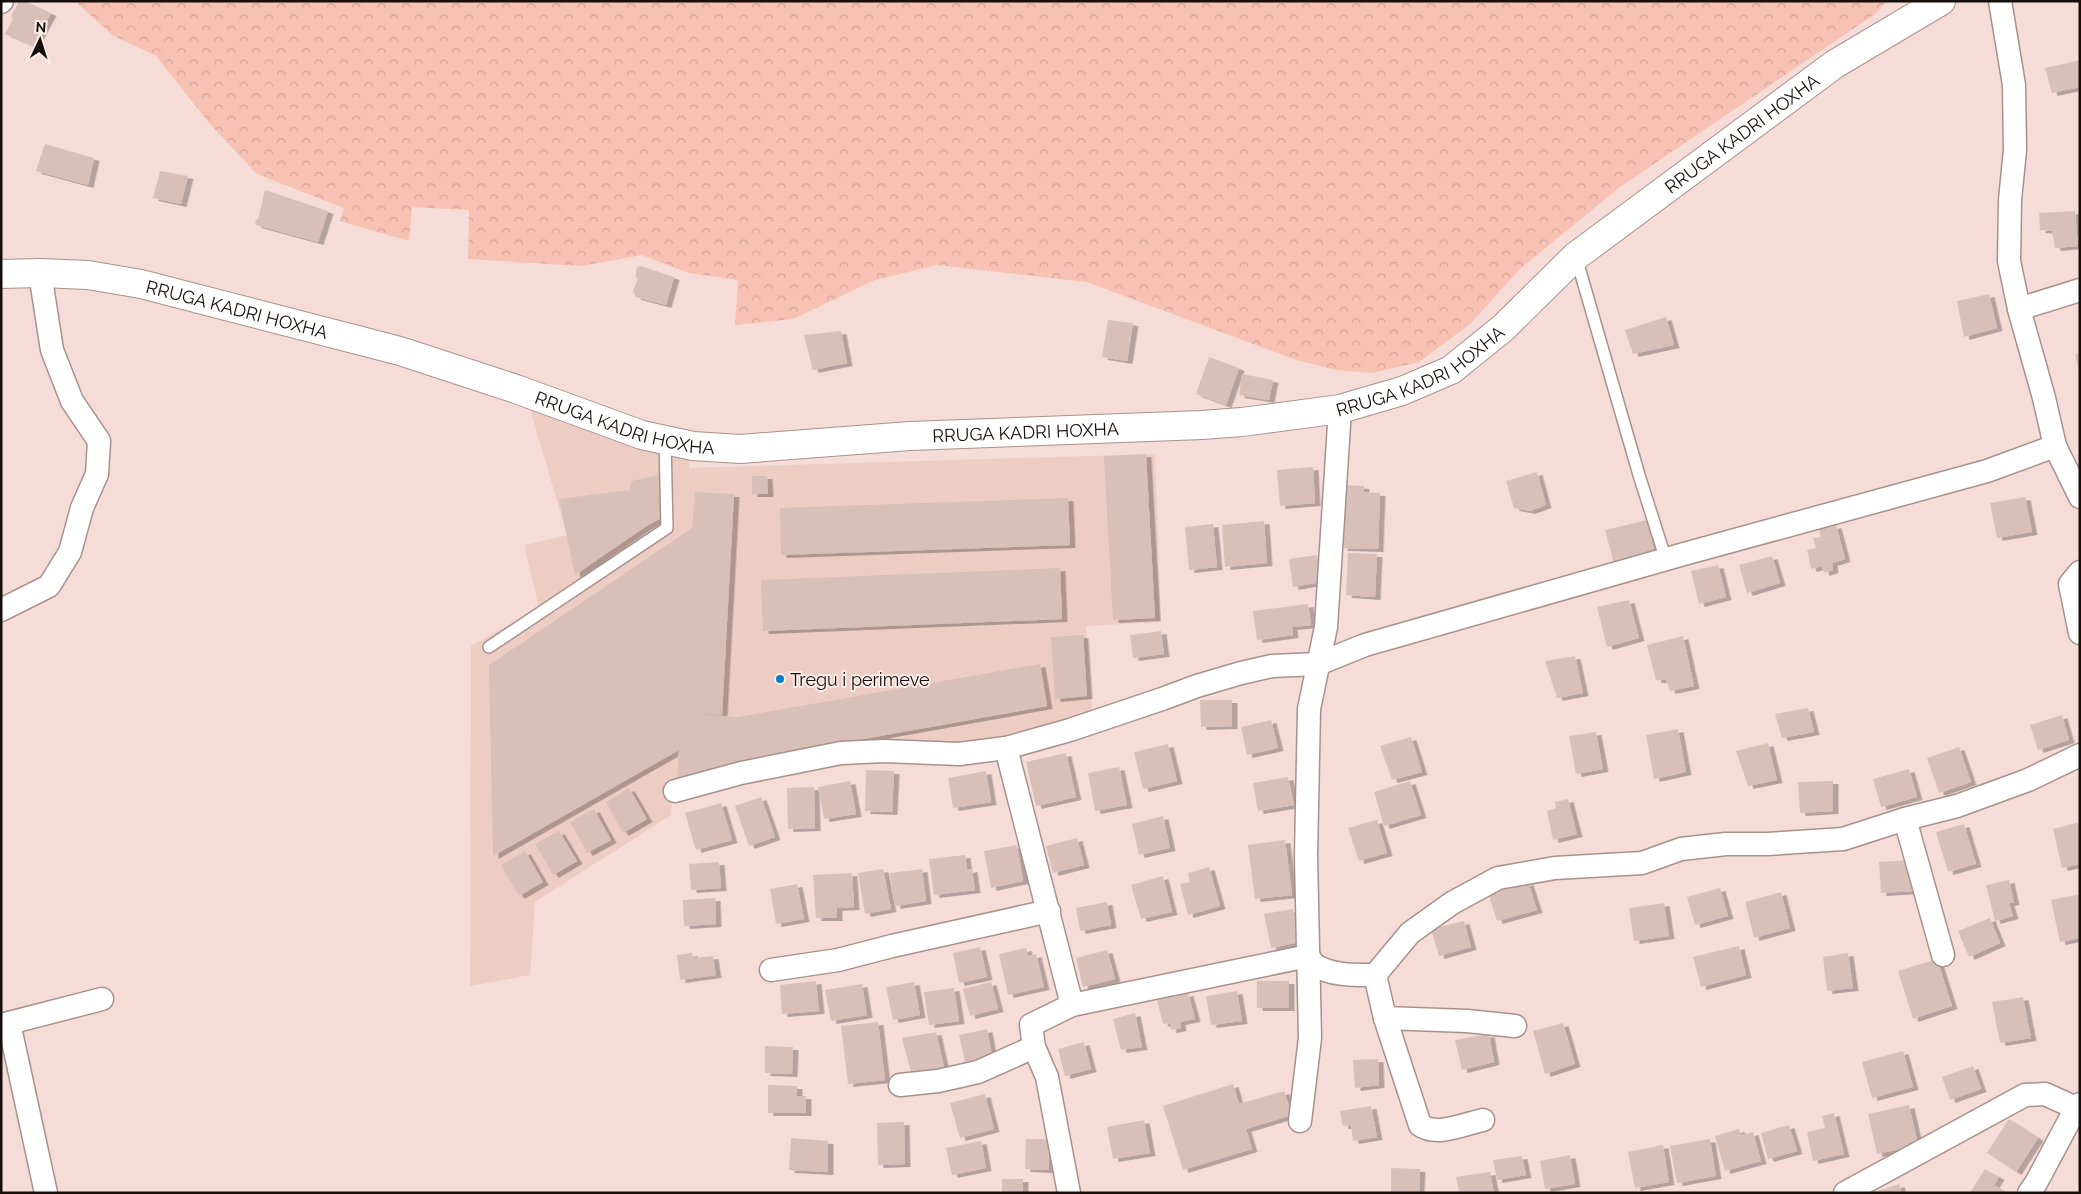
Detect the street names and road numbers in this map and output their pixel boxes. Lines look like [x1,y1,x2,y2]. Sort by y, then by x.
street label: RRUGA KADRI HOXHA [1660,69,1823,197]
street label: RRUGA KADRI HOXHA [144,275,330,342]
street label: RRUGA KADRI HOXHA [1333,321,1508,420]
street label: RRUGA KADRI HOXHA [532,386,715,458]
street label: RRUGA KADRI HOXHA [932,418,1119,446]

